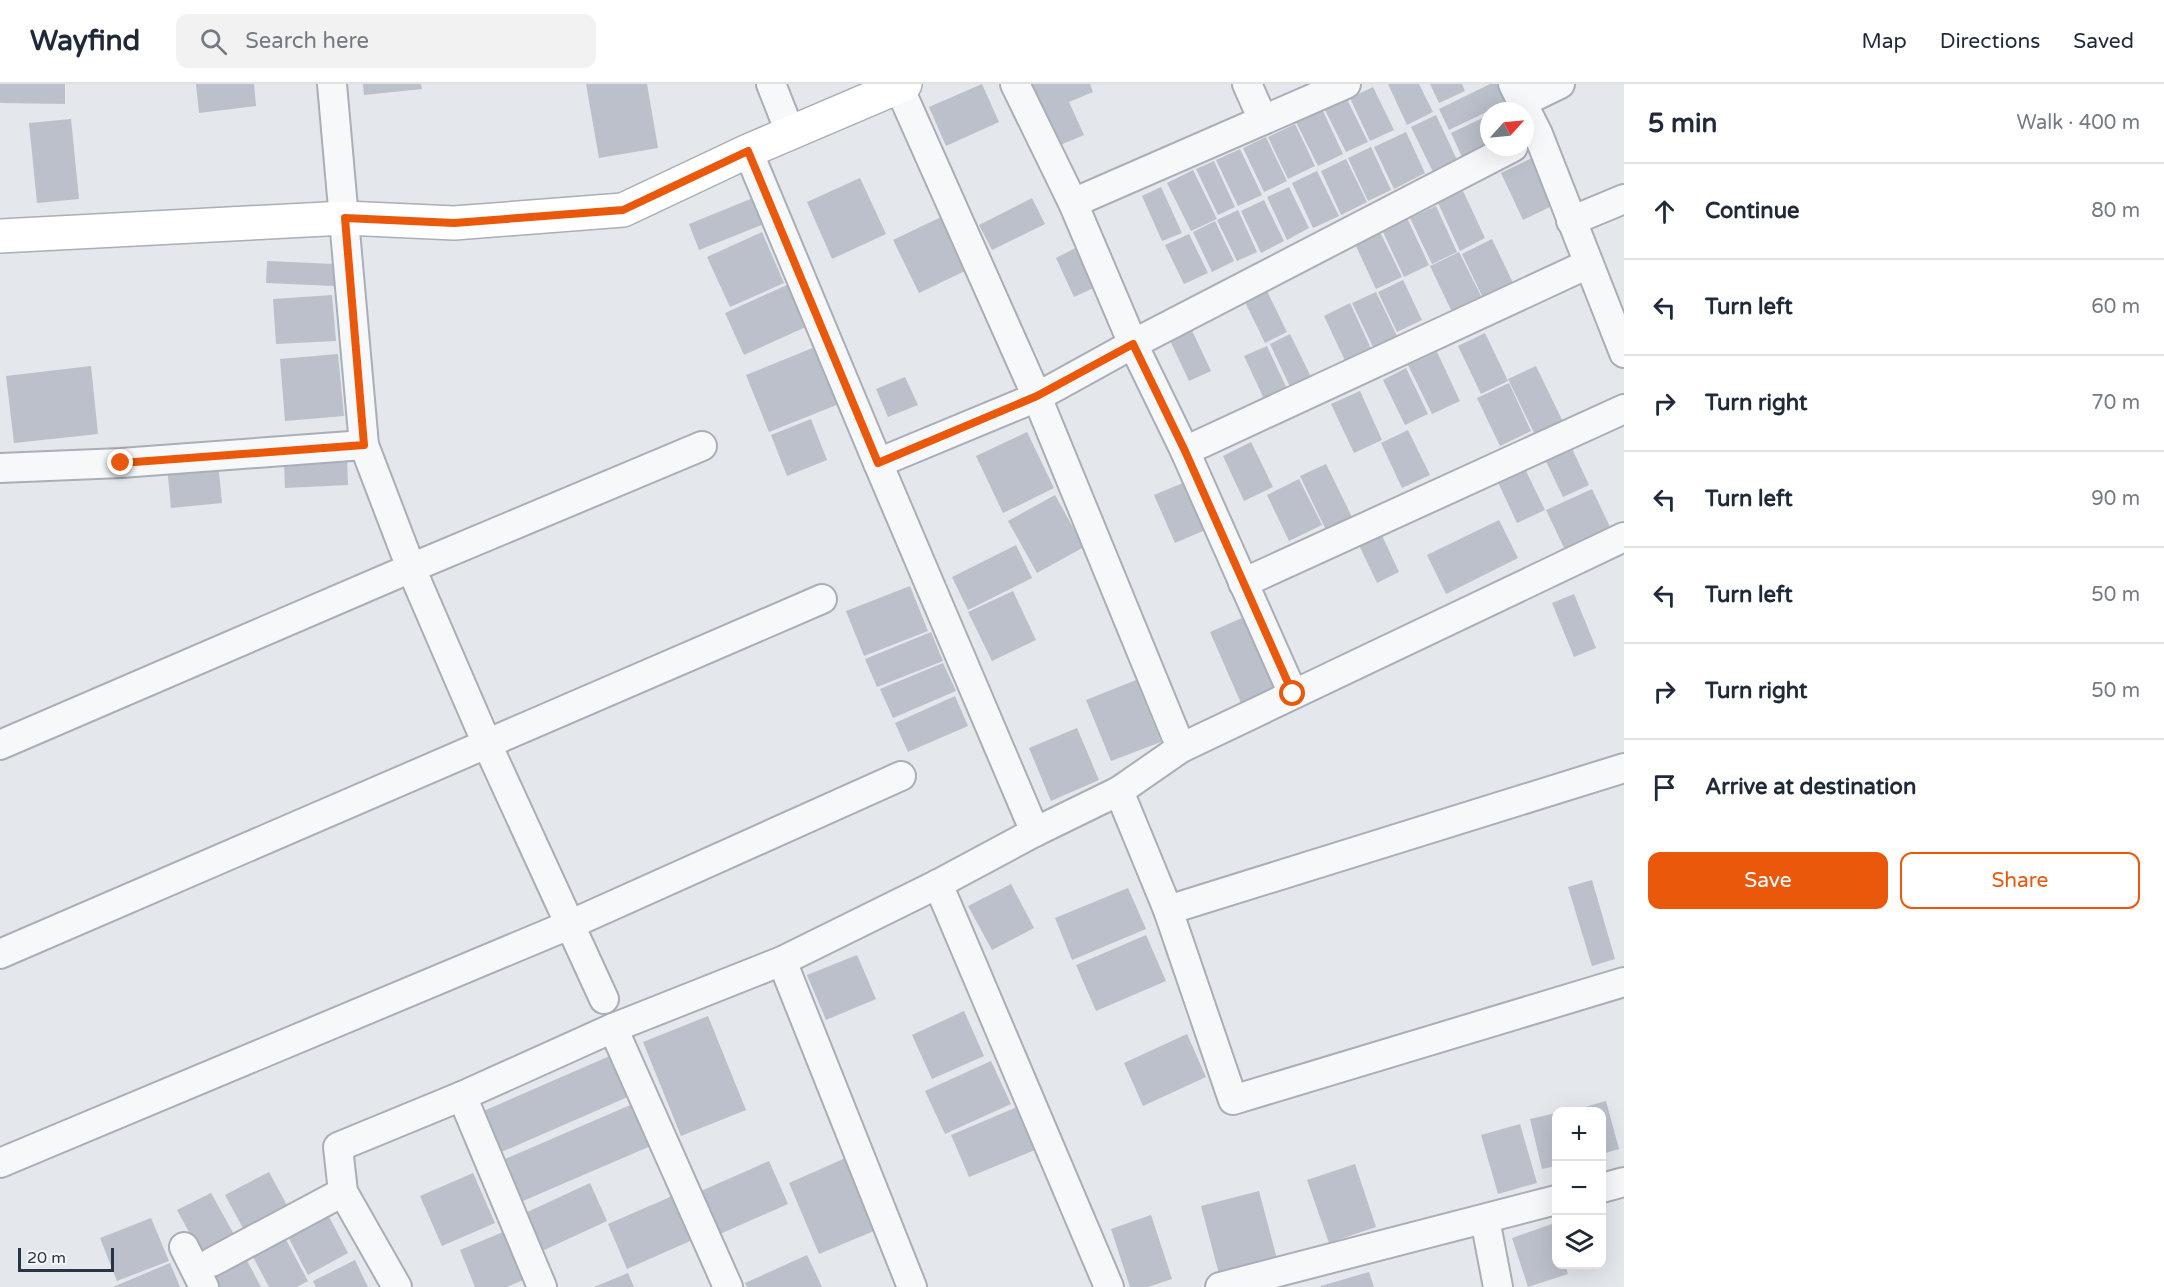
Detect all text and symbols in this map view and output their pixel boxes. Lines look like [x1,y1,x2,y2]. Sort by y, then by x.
search box [176,14,596,68]
text: Wayfind [30,24,140,58]
icon: search [197,25,230,58]
text: Search here [245,28,369,54]
text: Map [1861,29,1907,54]
text: Directions [1940,29,2040,54]
text: Saved [2073,29,2134,54]
north arrow [1480,102,1534,156]
text: 5 min [1648,108,1717,139]
text: Walk · 400 m [2017,111,2140,135]
icon: ahead [1648,195,1681,228]
text: Continue [1705,198,1800,224]
text: 80 m [2091,199,2140,223]
icon: left [1648,291,1681,324]
text: Turn left [1705,294,1793,320]
text: 60 m [2091,295,2140,319]
icon: right [1648,387,1681,420]
text: Turn right [1705,390,1807,416]
text: 70 m [2091,391,2140,415]
route end [107,449,133,475]
icon: left [1648,483,1681,516]
text: Turn left [1705,486,1793,512]
text: 90 m [2091,487,2140,511]
icon: left [1648,579,1681,612]
text: Turn left [1705,582,1793,608]
text: 50 m [2091,583,2140,607]
icon: right [1648,675,1681,708]
text: Turn right [1705,678,1807,704]
text: 50 m [2091,679,2140,703]
route start [1279,680,1305,706]
icon: arrive [1648,771,1681,804]
text: Arrive at destination [1705,774,1916,800]
button: Save [1648,852,1888,909]
button: Share [1900,852,2140,909]
map controls [1552,1107,1606,1269]
button: + [1552,1107,1606,1161]
button: − [1552,1161,1606,1215]
button: layers [1552,1215,1606,1269]
scale bar [18,1245,114,1272]
text: 20 m [27,1248,66,1268]

